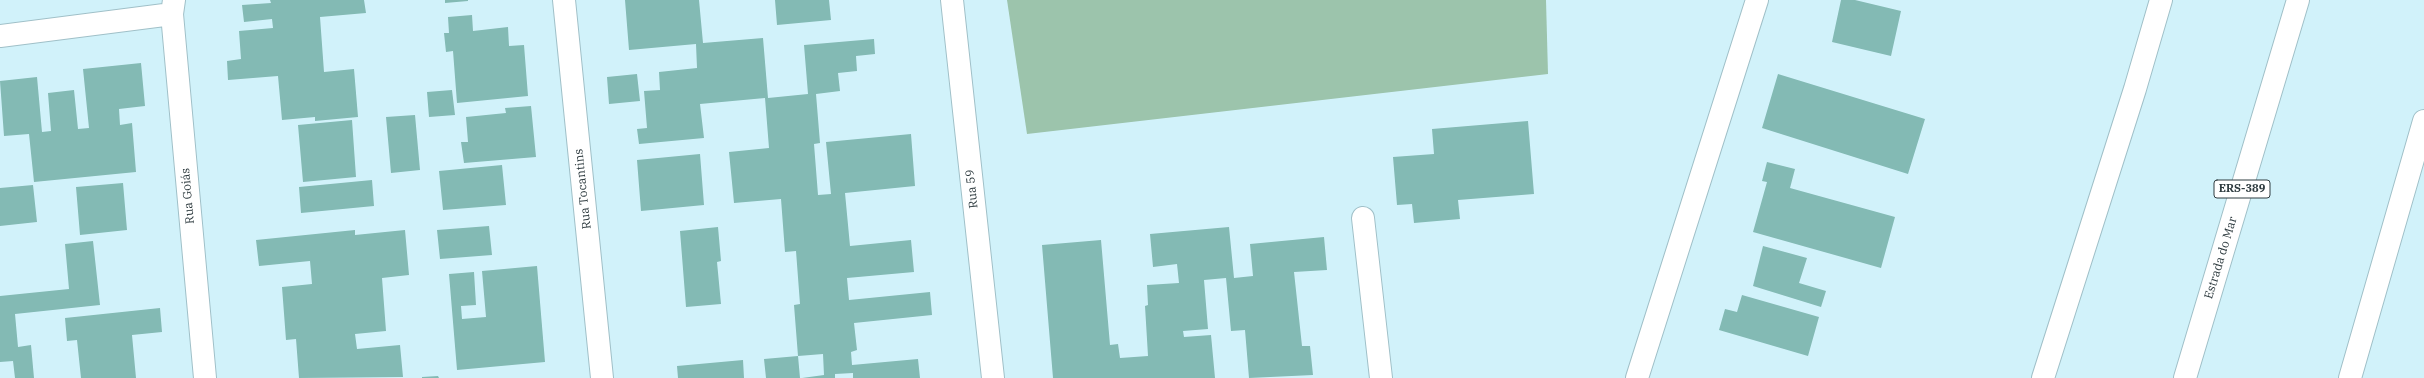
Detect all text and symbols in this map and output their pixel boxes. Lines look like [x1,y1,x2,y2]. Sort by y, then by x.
street label: Rua Tocantins [572,148,594,230]
street label: Rua Goiás [178,167,198,225]
street label: Rua 59 [963,169,981,209]
road number: ERS-389 [2214,180,2270,198]
street label: Estrada do Mar [2202,215,2240,301]

